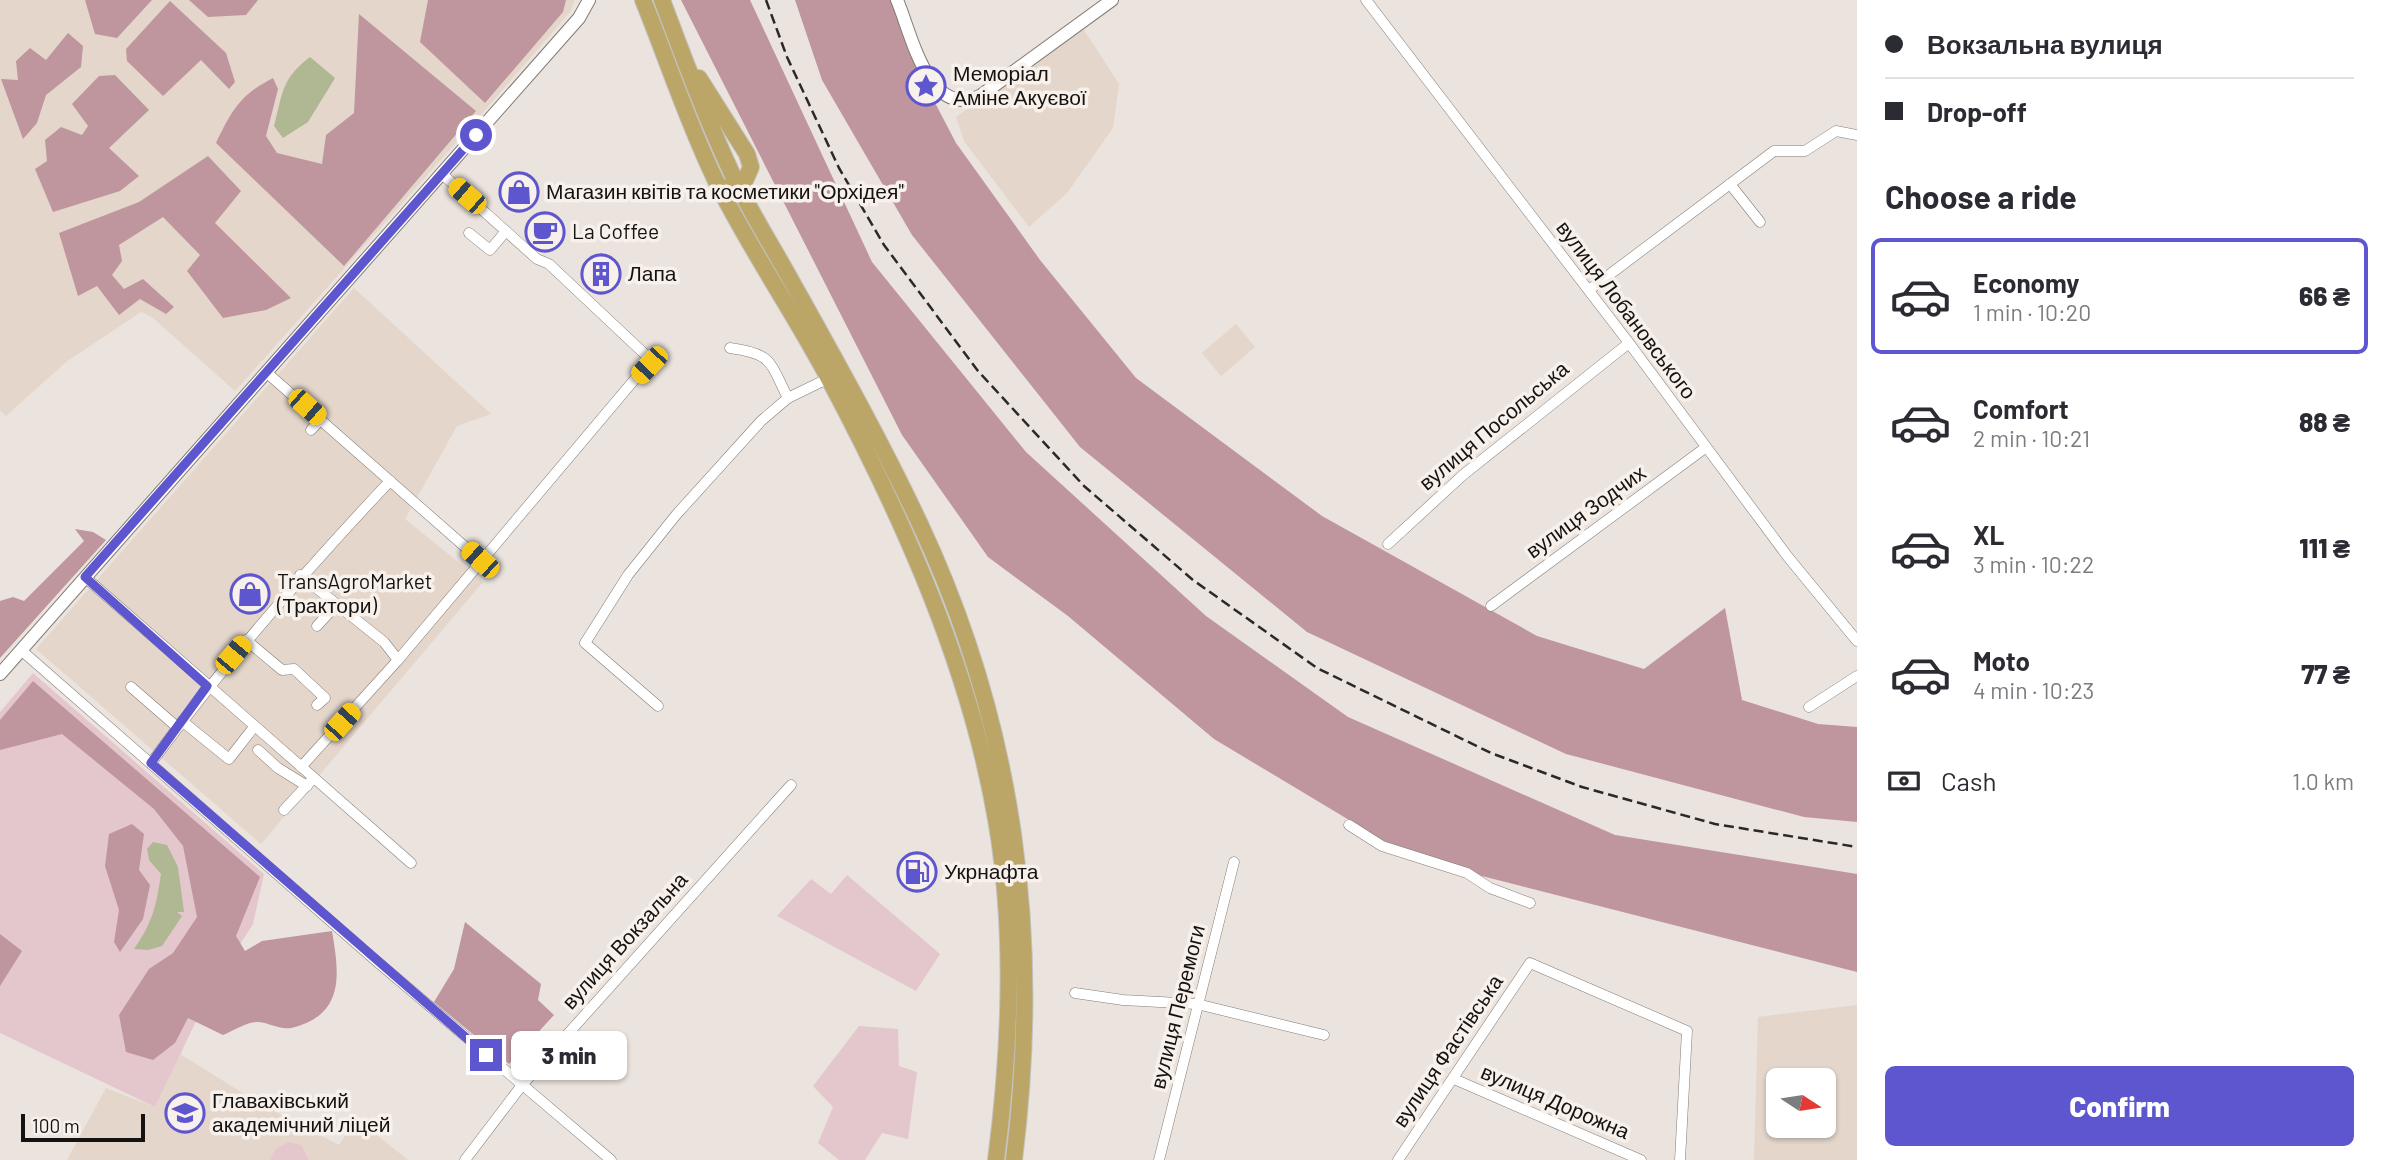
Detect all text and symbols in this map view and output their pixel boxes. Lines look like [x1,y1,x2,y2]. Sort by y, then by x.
text: Вокзальна вулиця [1927,28,2163,59]
place label: Меморіал Аміне Акуєвої [953,60,1087,109]
place icon: Меморіал Аміне Акуєвої [905,65,947,107]
text: Drop-off [1927,96,2027,127]
route start [460,119,492,151]
shop icon: Магазин квітів та косметики "Орхідея" [498,171,540,213]
car [445,174,490,218]
text: Choose a ride [1885,177,2077,215]
place label: Магазин квітів та косметики "Орхідея" [546,178,904,203]
cafe icon: La Coffee [524,211,566,253]
street label: вулиця Лобановського [1552,215,1702,403]
place label: La Coffee [572,218,659,243]
building icon: Лапа [580,253,622,295]
place label: Лапа [628,260,677,285]
icon: car [1889,265,1952,328]
text: Economy [1973,267,2079,298]
text: 66 ₴ [2299,280,2350,311]
text: 1 min · 10:20 [1973,298,2091,326]
car [627,342,672,388]
street label: вулиця Посольська [1413,355,1573,495]
car [285,385,330,429]
icon: car [1889,391,1952,454]
text: Comfort [1973,393,2069,424]
text: 88 ₴ [2299,406,2350,437]
text: 2 min · 10:21 [1973,424,2090,452]
street label: вулиця Зодчих [1520,459,1650,563]
icon: car [1889,517,1952,580]
text: XL [1973,519,2004,550]
text: 111 ₴ [2299,532,2350,563]
car [458,538,503,582]
text: 3 min · 10:22 [1973,550,2094,578]
place label: TransAgroMarket (Трактори) [276,568,432,617]
shop icon: TransAgroMarket (Трактори) [229,573,271,615]
car [212,632,255,678]
icon: car [1889,643,1952,706]
text: Moto [1973,645,2030,676]
text: 77 ₴ [2301,658,2350,689]
text: 4 min · 10:23 [1973,676,2094,704]
car [321,699,364,745]
icon: cash [1885,762,1923,800]
text: Cash [1941,765,1996,796]
text: 1.0 km [2292,767,2354,795]
fuel station icon: Укрнафта [896,851,938,893]
place label: Укрнафта [944,858,1039,883]
street label: вулиця Вокзальна [556,866,692,1013]
street label: вулиця Перемоги [1144,922,1209,1091]
street label: вулиця Фастівська [1387,969,1507,1131]
callout: 3 min [510,1030,626,1080]
route end [470,1039,502,1071]
text: 3 min [541,1041,597,1069]
street label: вулиця Дорожна [1478,1058,1634,1143]
button: Confirm [1885,1066,2354,1146]
north arrow [1766,1068,1836,1138]
map controls [1766,1068,1836,1138]
place label: Главахівський академічний ліцей [212,1087,390,1136]
school or university icon: Главахівський академічний ліцей [164,1092,206,1134]
scale bar [21,1111,145,1143]
text: 100 m [32,1114,80,1137]

